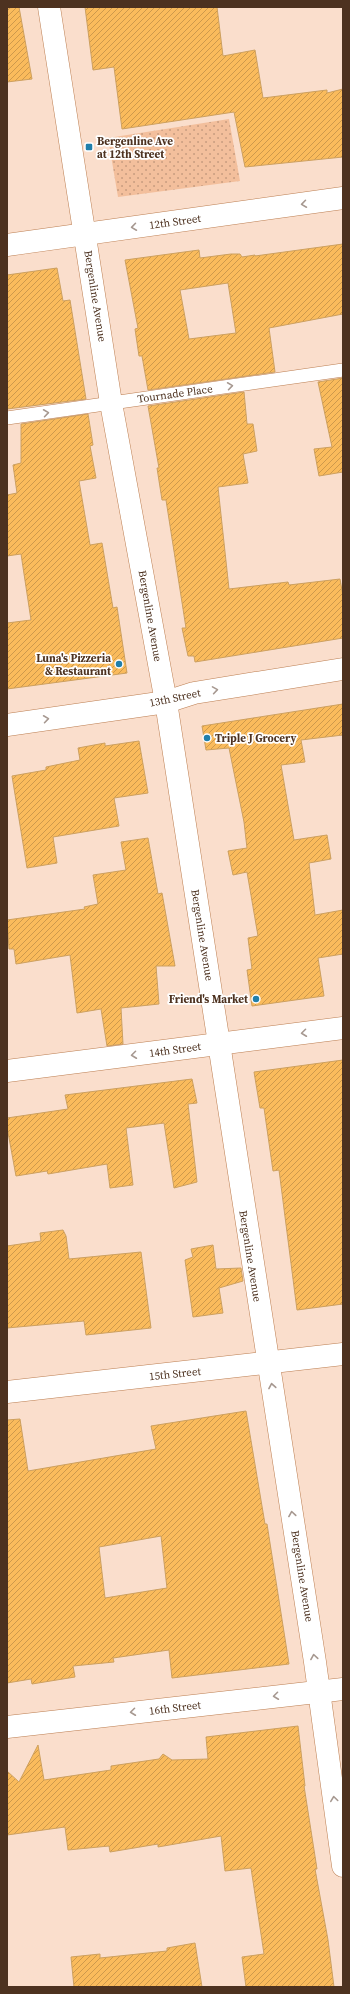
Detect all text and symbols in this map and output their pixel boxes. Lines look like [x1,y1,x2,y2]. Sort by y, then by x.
place label: Bergenline Ave at 12th Street [97,134,173,162]
marker: Bergenline Ave at 12th Street [84,142,94,152]
one-way arrow [301,199,307,208]
street label: 12th Street [148,211,202,233]
one-way arrow [131,222,137,231]
street label: Bergenline Avenue [80,249,110,343]
street label: Tournade Place [136,381,214,407]
one-way arrow [227,382,233,391]
one-way arrow [43,409,49,418]
street label: Bergenline Avenue [135,569,165,663]
place label: Luna's Pizzeria & Restaurant [36,651,112,679]
marker: Luna's Pizzeria & Restaurant [114,659,124,669]
street label: 13th Street [148,685,202,711]
one-way arrow [212,686,218,695]
one-way arrow [43,715,49,724]
place label: Triple J Grocery [215,731,296,746]
marker: Triple J Grocery [202,733,212,743]
street label: Bergenline Avenue [187,888,217,982]
place label: Friend's Market [169,992,249,1007]
marker: Friend's Market [251,994,261,1004]
one-way arrow [301,1028,307,1037]
street label: 14th Street [148,1039,202,1061]
one-way arrow [131,1051,137,1060]
street label: Bergenline Avenue [235,1209,265,1303]
street label: 15th Street [148,1364,202,1384]
one-way arrow [268,1383,277,1389]
one-way arrow [288,1511,297,1517]
street label: Bergenline Avenue [287,1529,317,1623]
one-way arrow [310,1654,319,1660]
one-way arrow [273,1691,279,1700]
street label: 16th Street [148,1697,202,1719]
one-way arrow [130,1708,136,1717]
one-way arrow [330,1796,339,1802]

